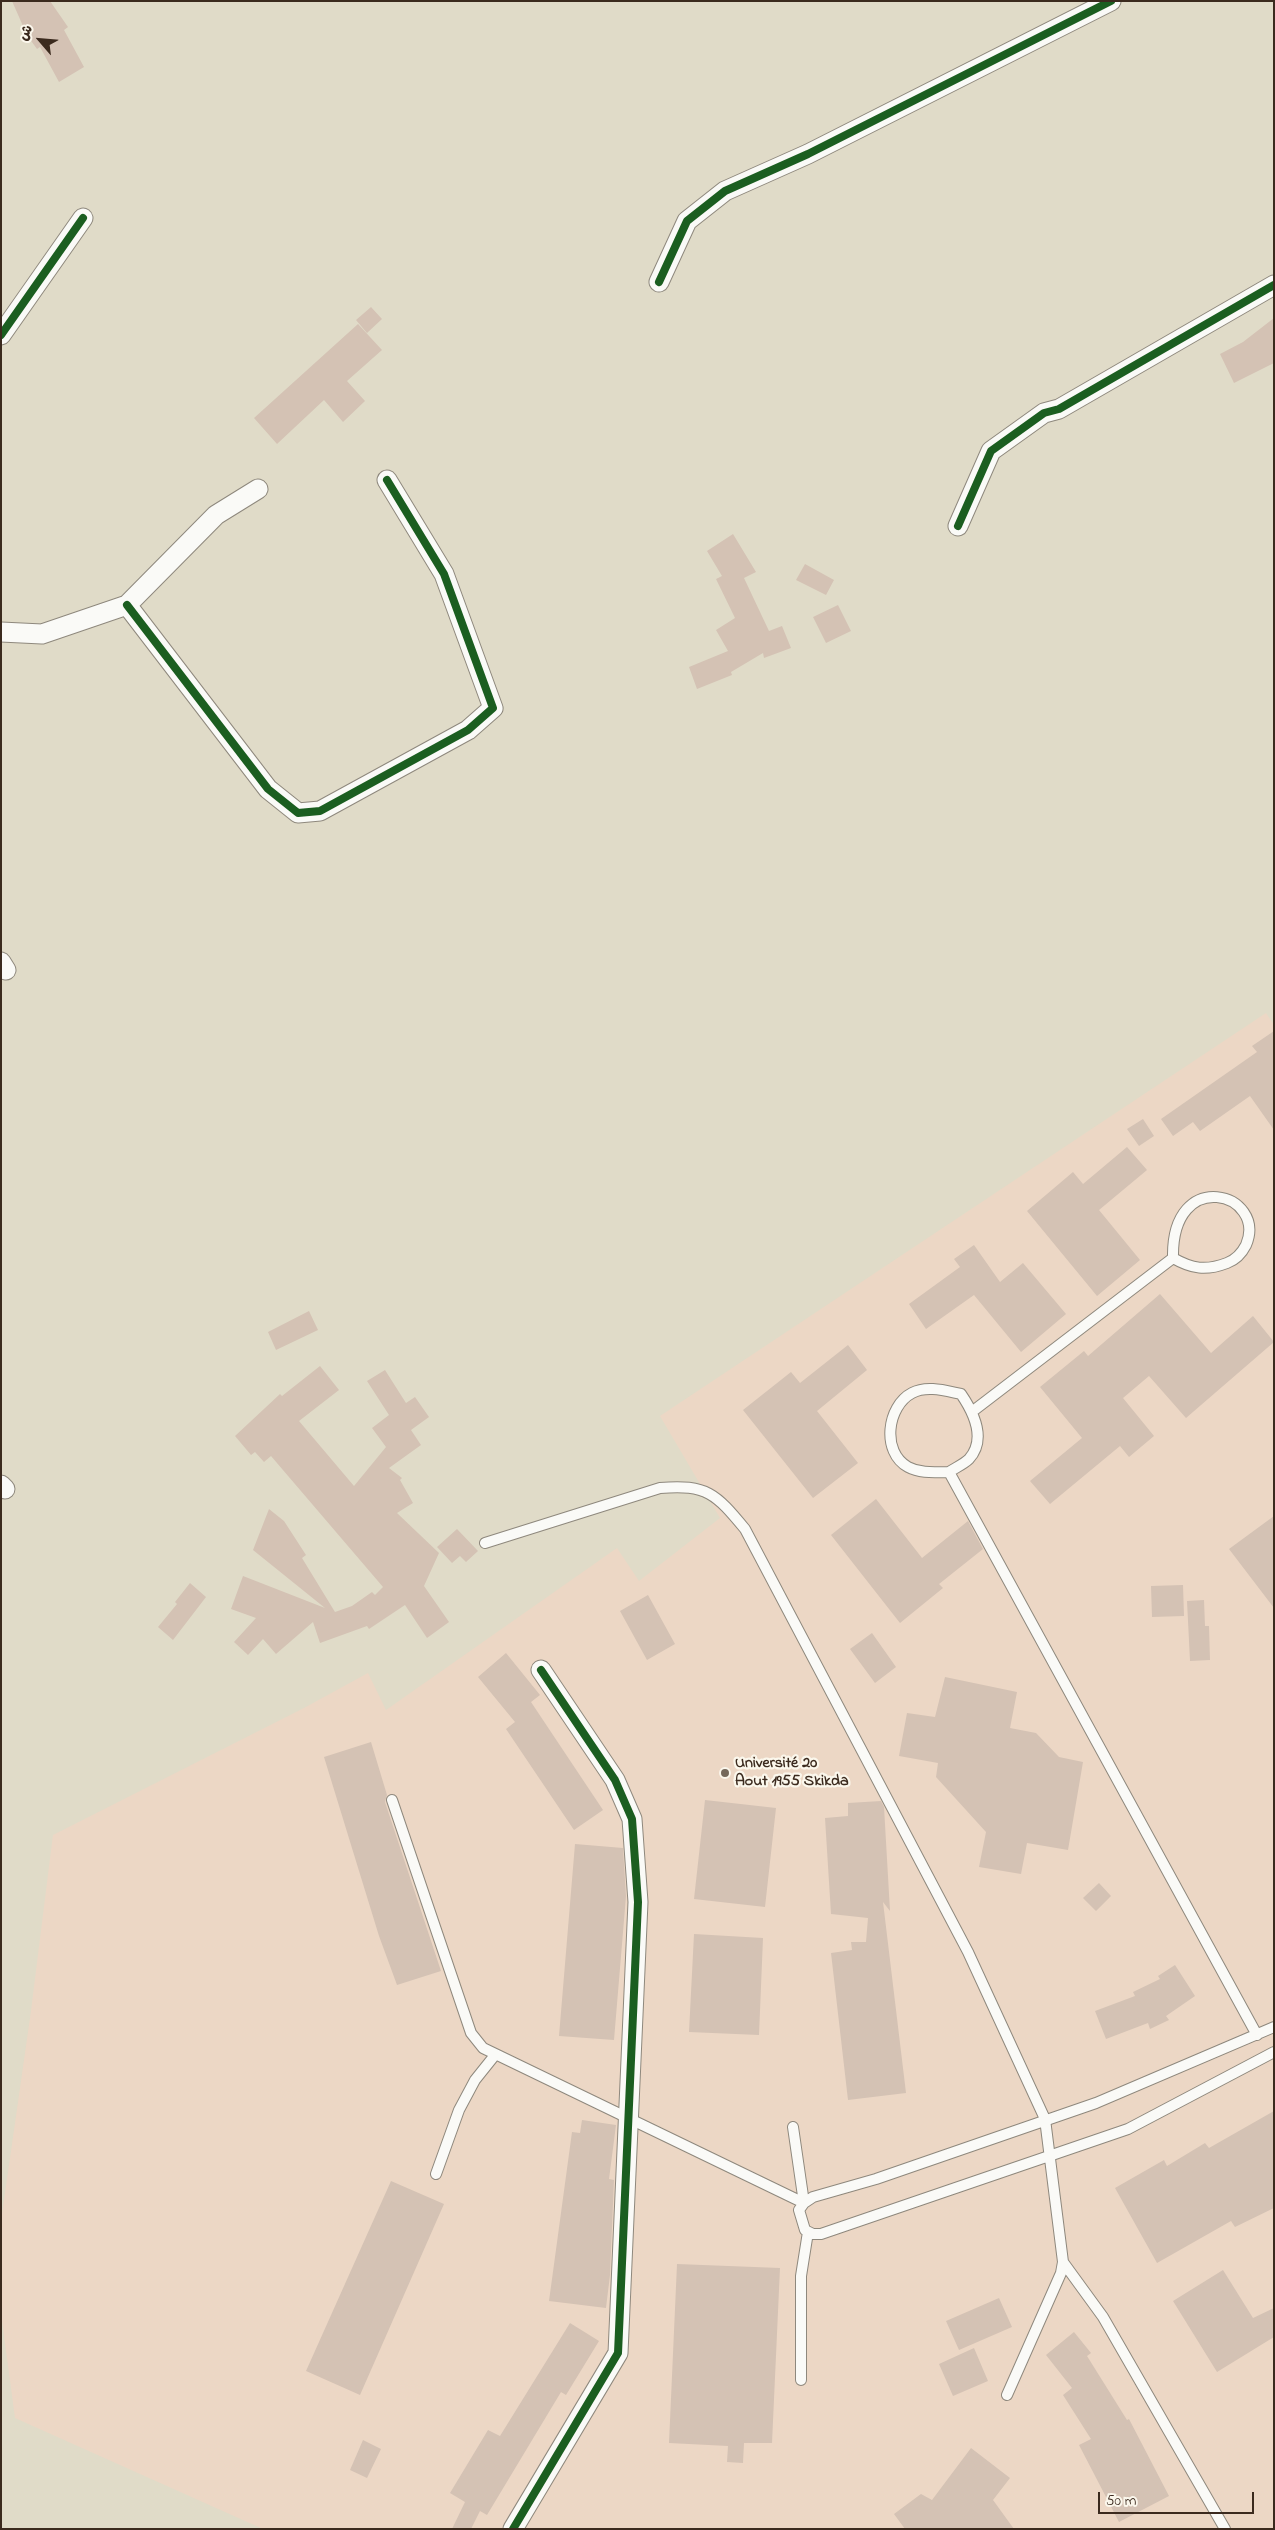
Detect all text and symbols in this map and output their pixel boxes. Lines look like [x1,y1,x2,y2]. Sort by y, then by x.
north arrow [15,15,65,65]
text: ش [13,21,39,45]
place label: Université 20 Aout 1955 Skikda [735,1754,849,1792]
marker: Université 20 Aout 1955 Skikda [719,1767,731,1779]
scale bar [1100,2482,1256,2514]
text: 50 m [1106,2490,1136,2512]

